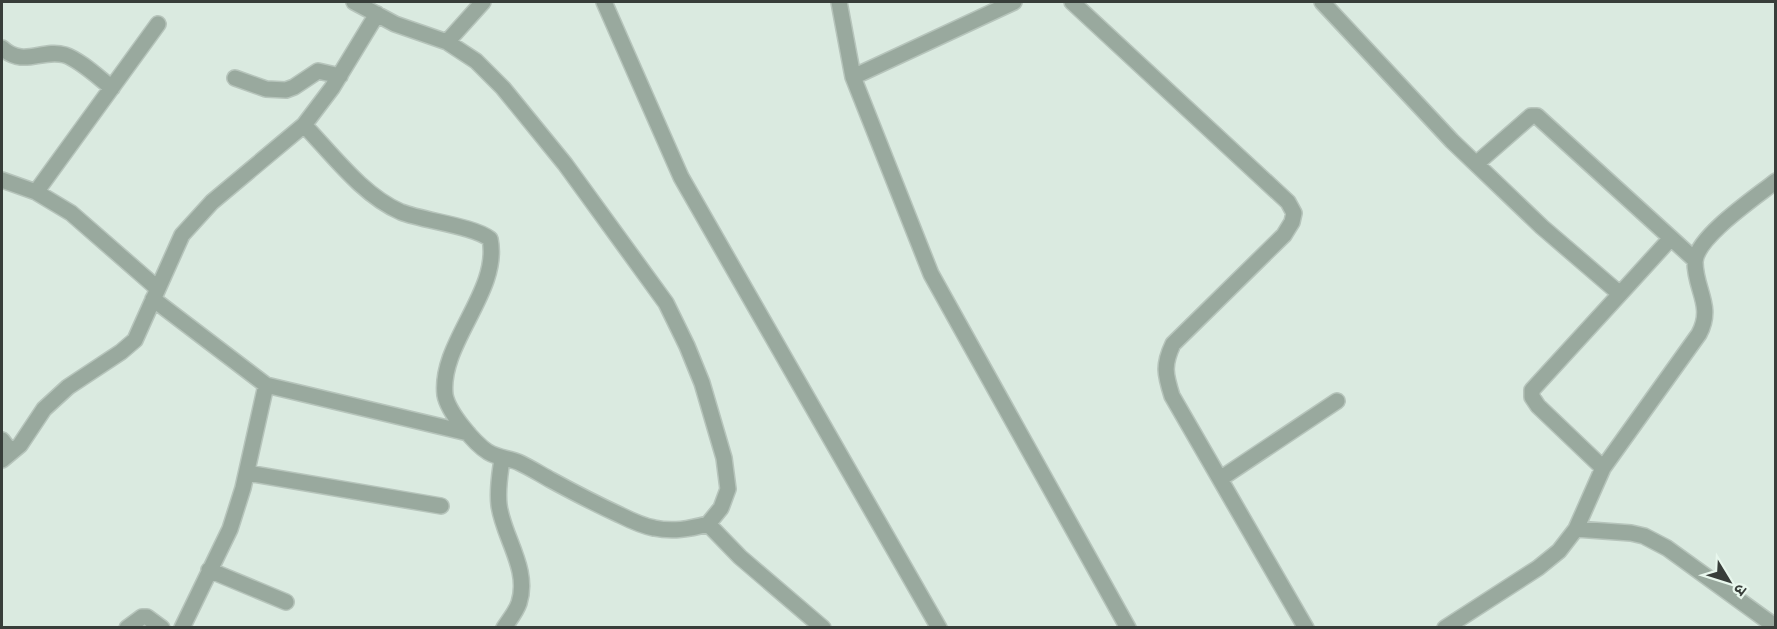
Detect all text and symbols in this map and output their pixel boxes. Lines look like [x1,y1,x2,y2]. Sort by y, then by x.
north arrow [1699,551,1759,611]
text: उ [1729,580,1752,601]

